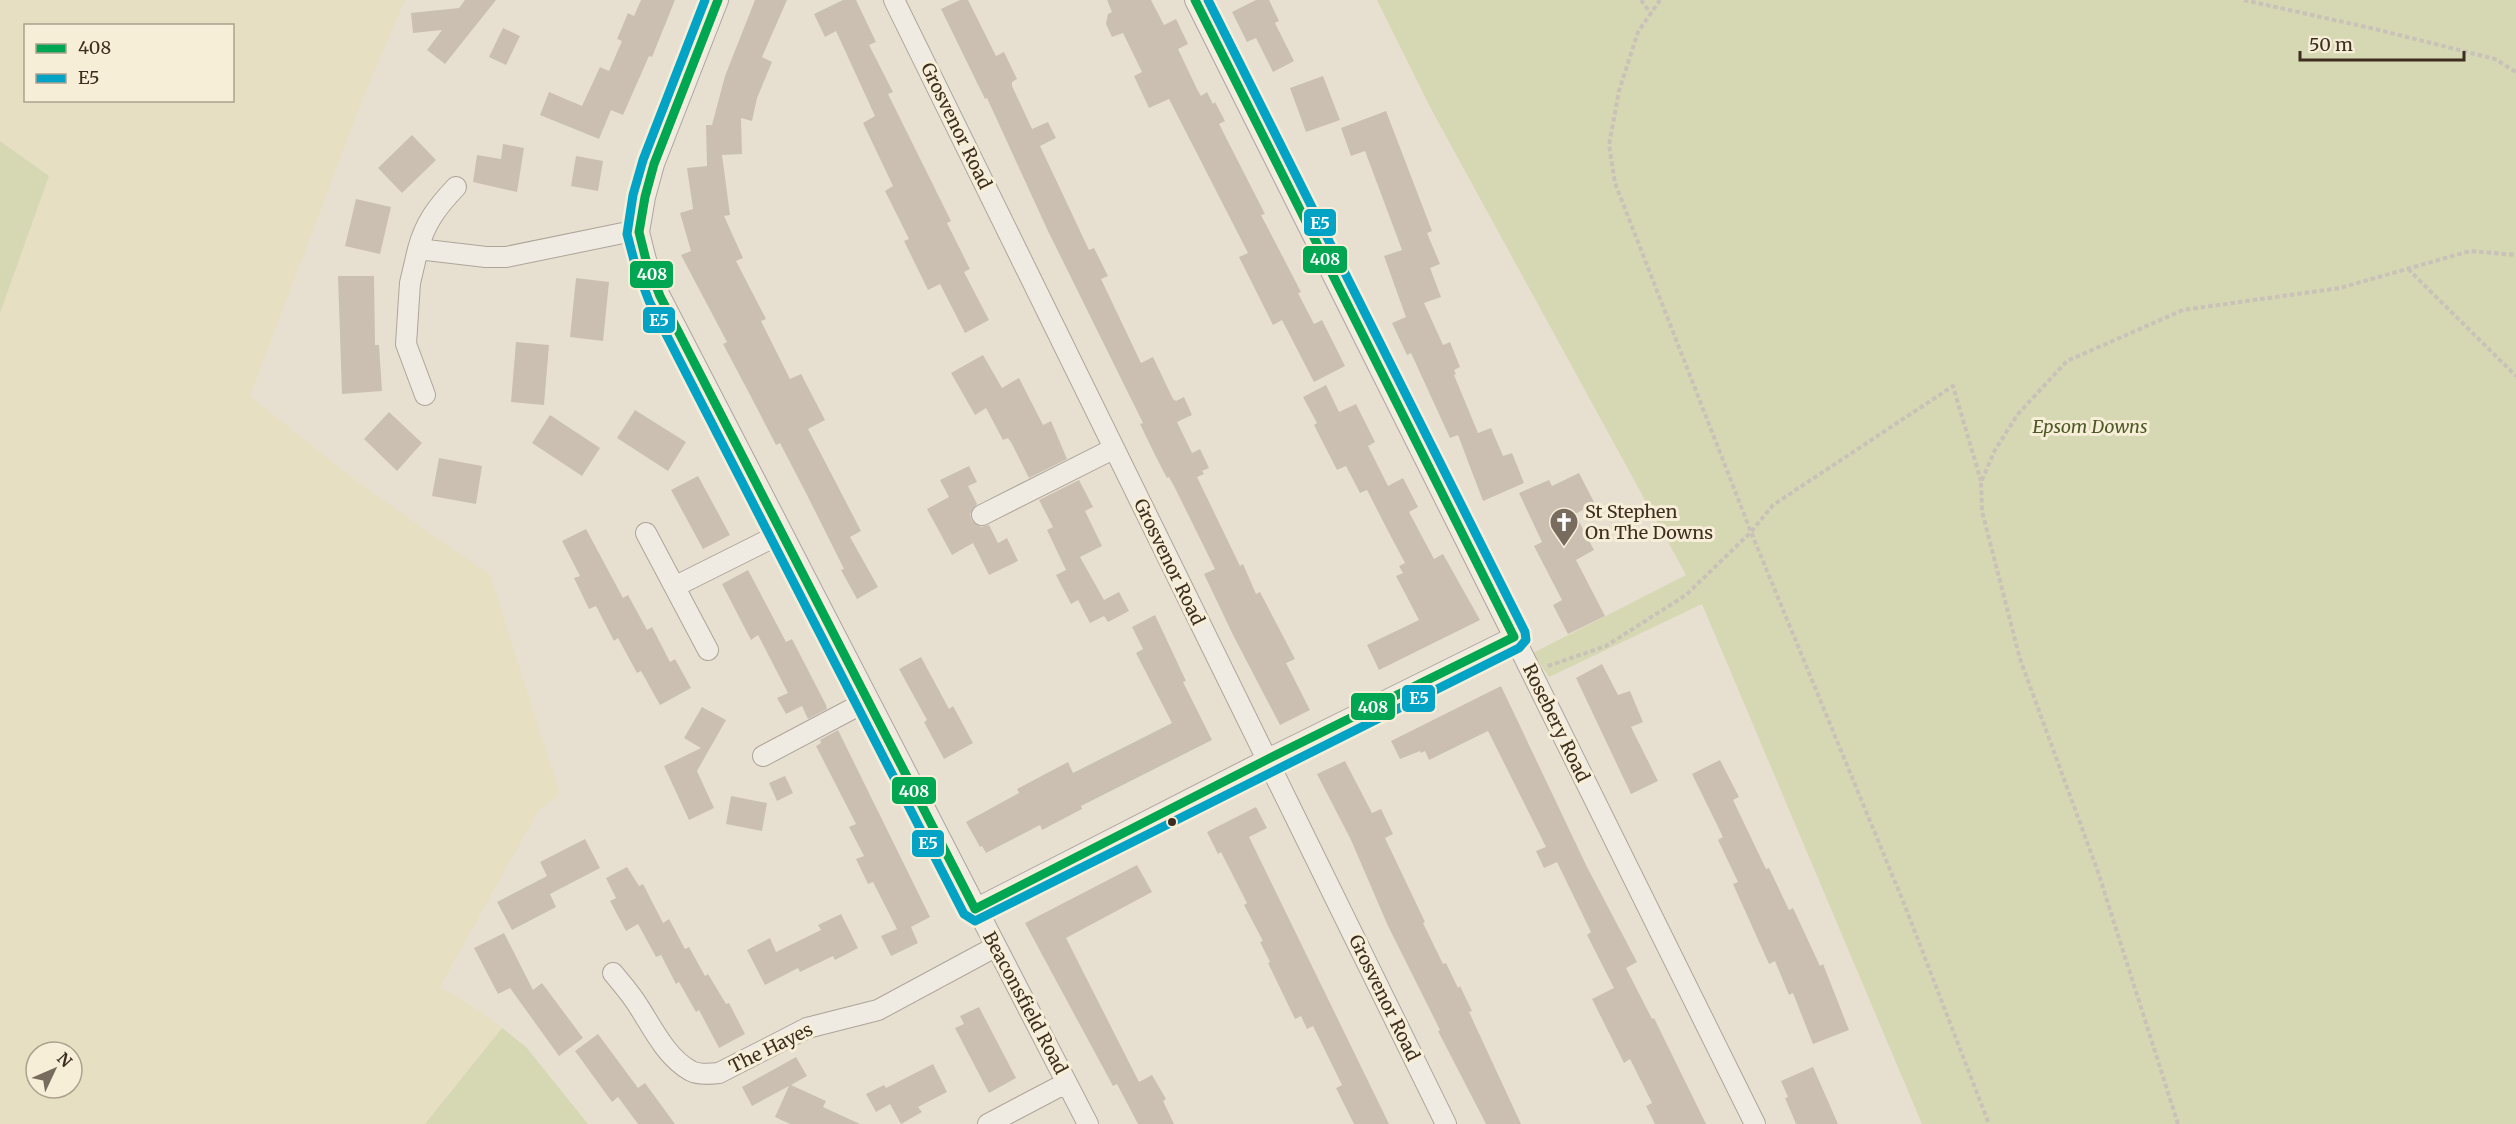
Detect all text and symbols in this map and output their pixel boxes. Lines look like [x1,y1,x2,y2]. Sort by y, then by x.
legend [24,24,234,102]
scale bar [2300,24,2464,62]
text: 50 m [2309,33,2353,56]
text: 408 [78,36,111,59]
street label: Grosvenor Road [916,59,997,193]
text: E5 [78,66,100,89]
line badge: E5 [1303,208,1337,237]
text: E5 [1310,213,1330,233]
line badge: 408 [1302,245,1348,274]
text: 408 [1310,249,1340,269]
line badge: 408 [629,260,674,289]
text: 408 [637,264,667,284]
line badge: E5 [642,306,676,334]
text: E5 [649,310,669,330]
park label: Epsom Downs [2032,415,2148,438]
street label: Grosvenor Road [1129,495,1210,629]
place label: St Stephen On The Downs [1585,500,1713,544]
church icon: St Stephen On The Downs [1548,506,1580,548]
street label: Rosebery Road [1518,660,1595,786]
line badge: E5 [1401,684,1436,713]
text: E5 [1409,688,1429,708]
line badge: 408 [1350,692,1396,721]
text: 408 [1358,697,1388,717]
line badge: 408 [891,776,937,805]
text: 408 [899,781,929,801]
unlabelled marker [1166,816,1178,828]
line badge: E5 [911,829,945,858]
text: E5 [918,833,938,853]
street label: Beaconsfield Road [978,928,1073,1078]
street label: Grosvenor Road [1344,931,1425,1065]
street label: The Hayes [725,1017,817,1078]
north arrow [24,1040,84,1100]
text: N [53,1048,77,1071]

